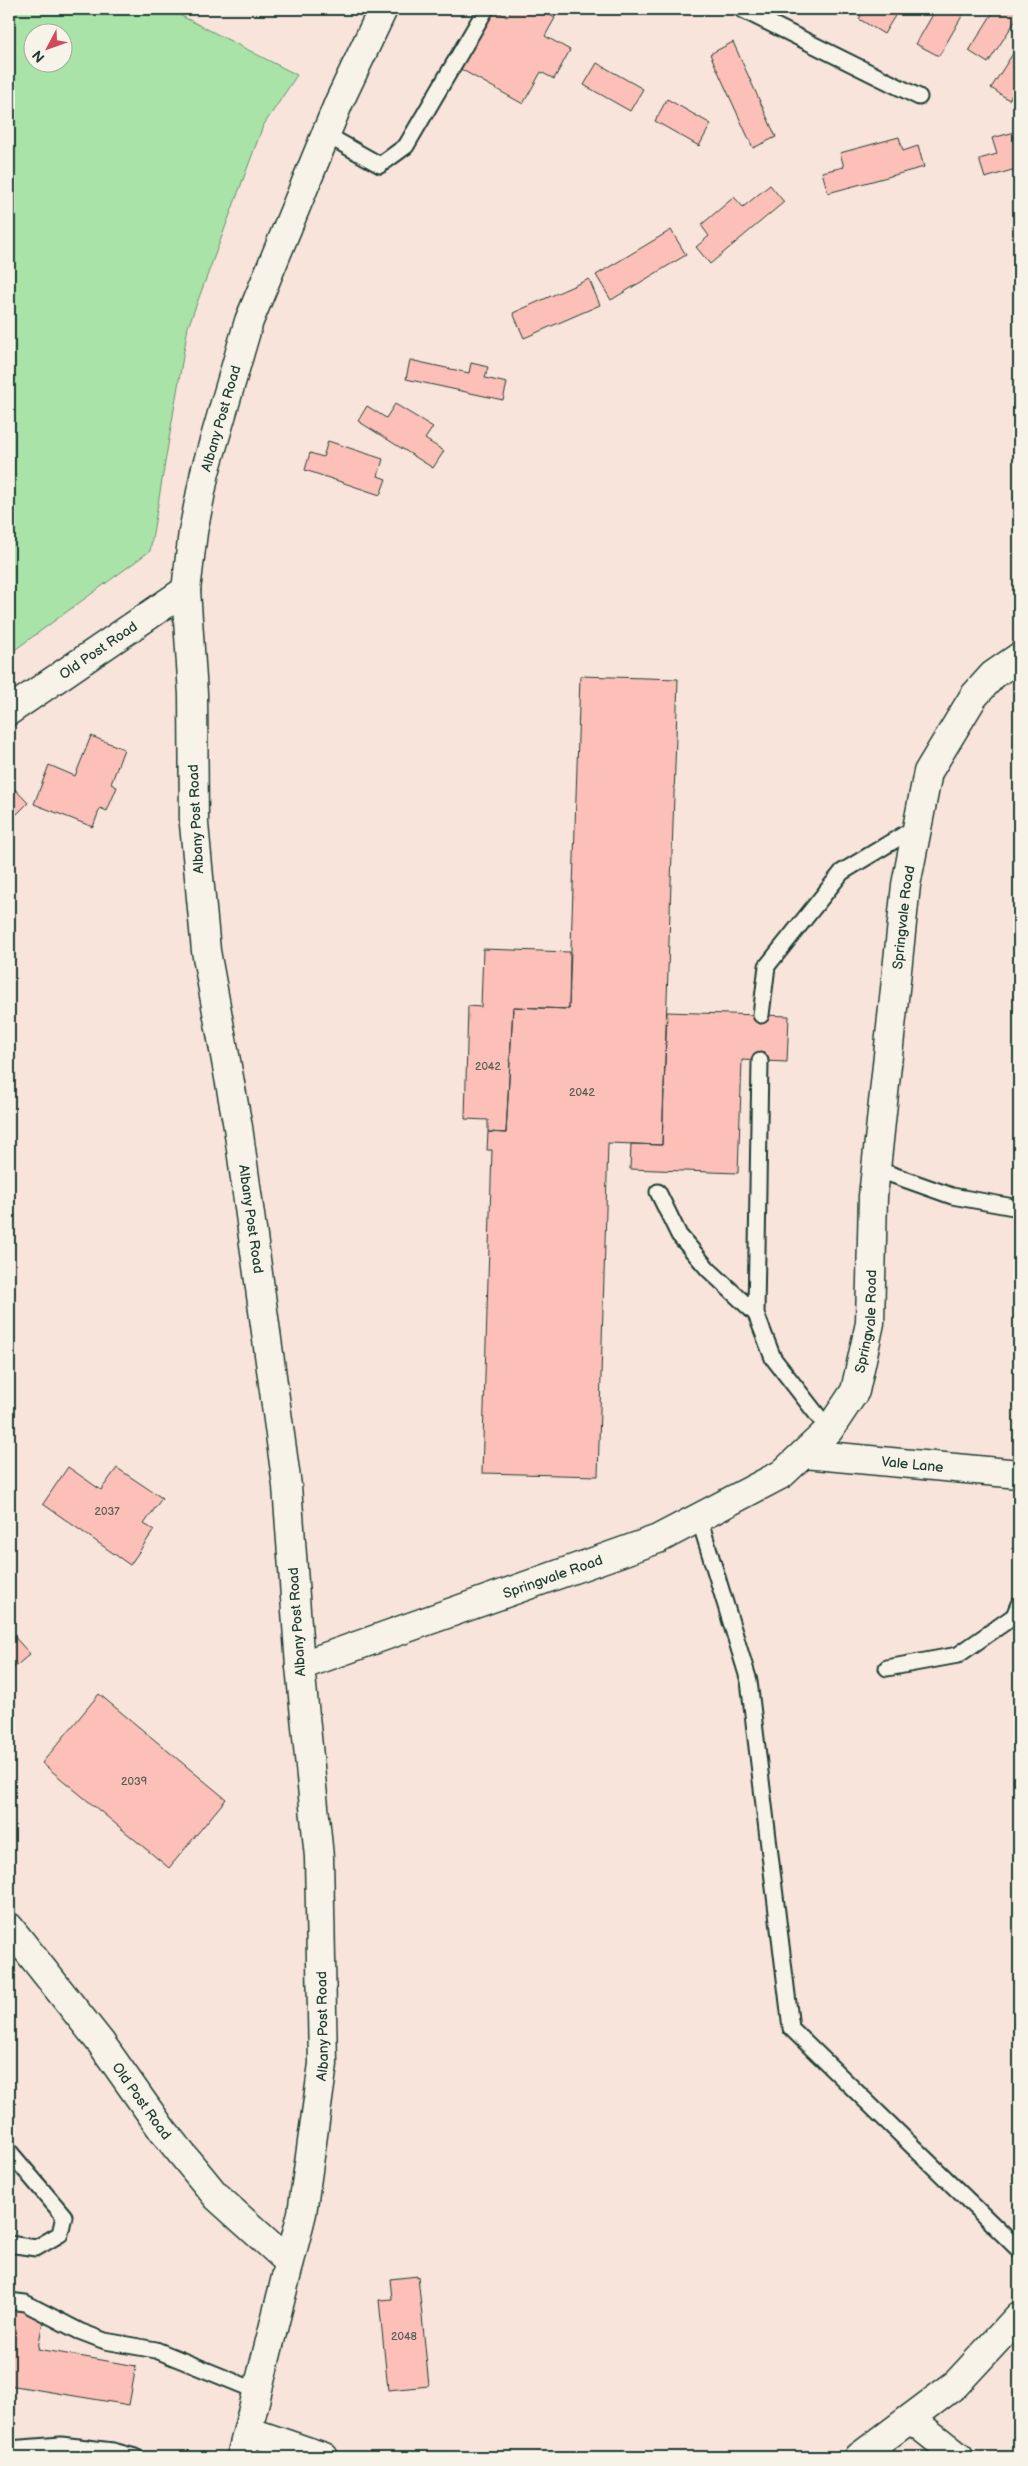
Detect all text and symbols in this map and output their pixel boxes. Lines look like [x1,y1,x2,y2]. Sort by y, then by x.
north arrow [22,22,72,72]
text: N [29,47,48,66]
street label: Albany Post Road [197,363,244,473]
street label: Old Post Road [56,617,140,683]
street label: Albany Post Road [185,764,207,874]
street label: Springvale Road [889,864,918,970]
house number: 2042 [475,1060,502,1073]
house number: 2042 [569,1086,596,1099]
street label: Albany Post Road [235,1164,267,1274]
street label: Springvale Road [851,1269,880,1375]
street label: Vale Lane [881,1453,944,1475]
house number: 2037 [94,1505,120,1518]
street label: Springvale Road [501,1551,605,1602]
street label: Albany Post Road [285,1567,309,1677]
house number: 2039 [121,1775,147,1788]
street label: Albany Post Road [312,1971,332,2082]
street label: Old Post Road [109,2059,175,2143]
house number: 2048 [391,2330,417,2343]

